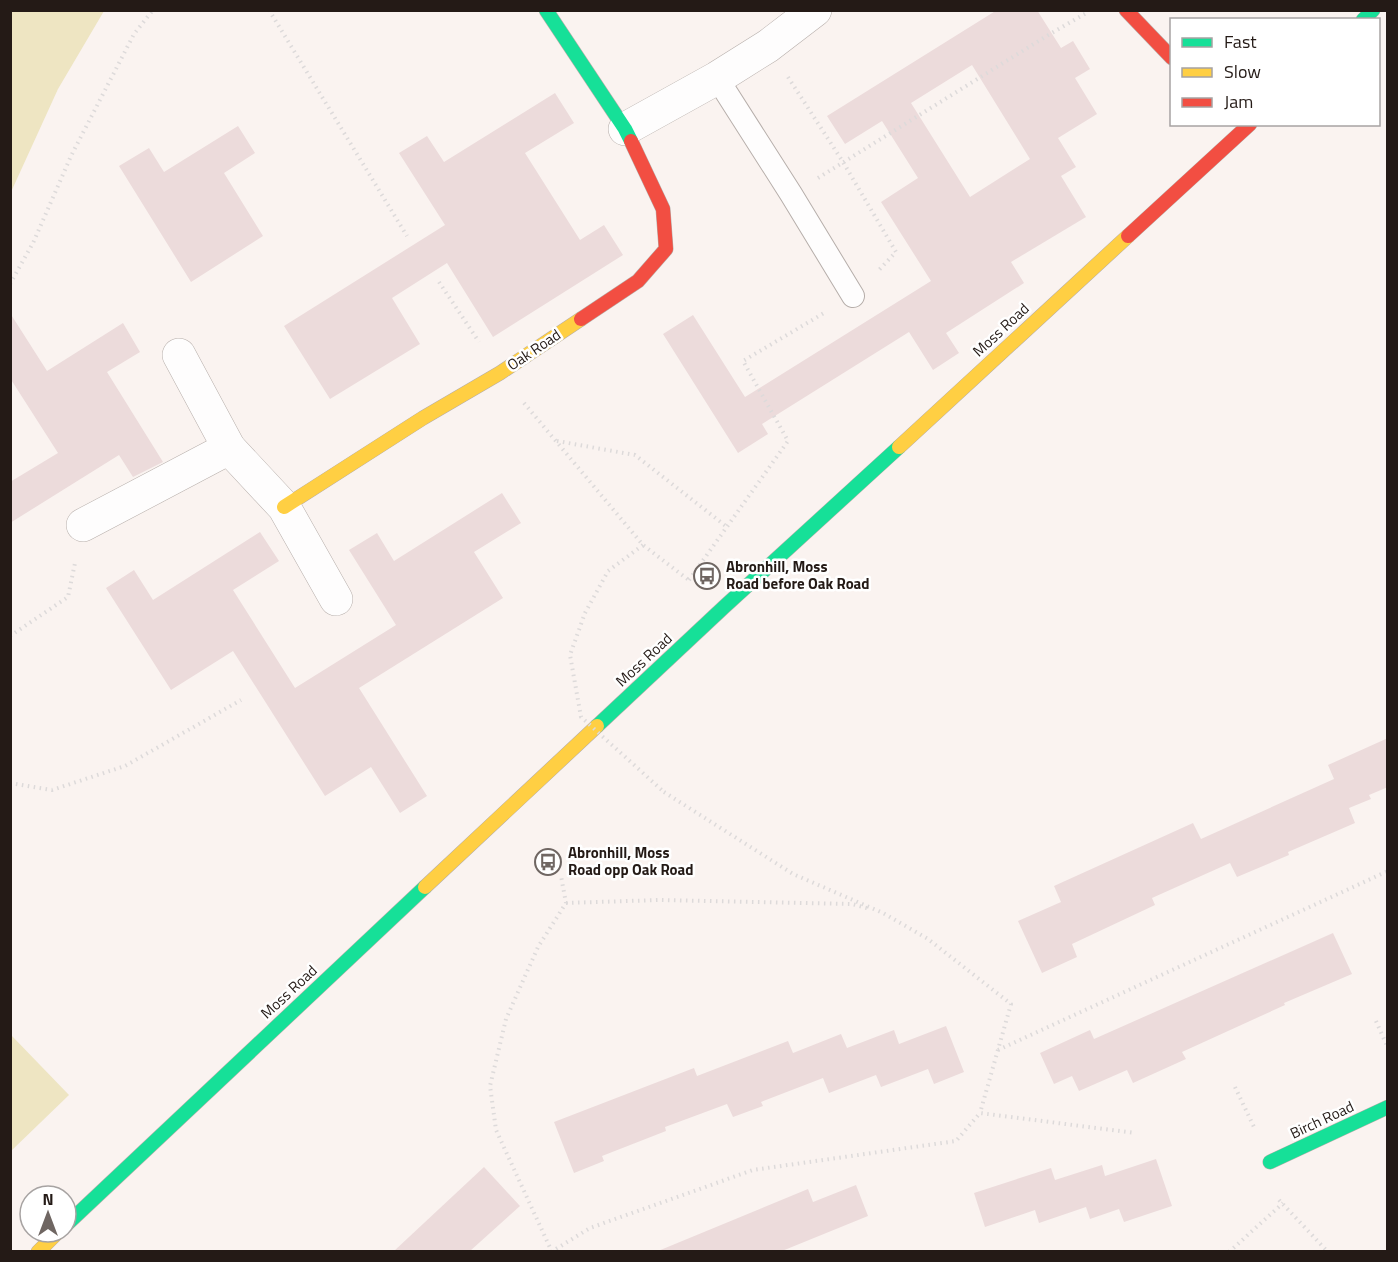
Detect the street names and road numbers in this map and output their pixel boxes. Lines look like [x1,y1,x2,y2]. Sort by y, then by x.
street label: Moss Road [967,297,1034,362]
street label: Oak Road [502,323,565,376]
street label: Moss Road [610,627,677,692]
street label: Moss Road [255,959,322,1024]
street label: Birch Road [1286,1095,1357,1144]

